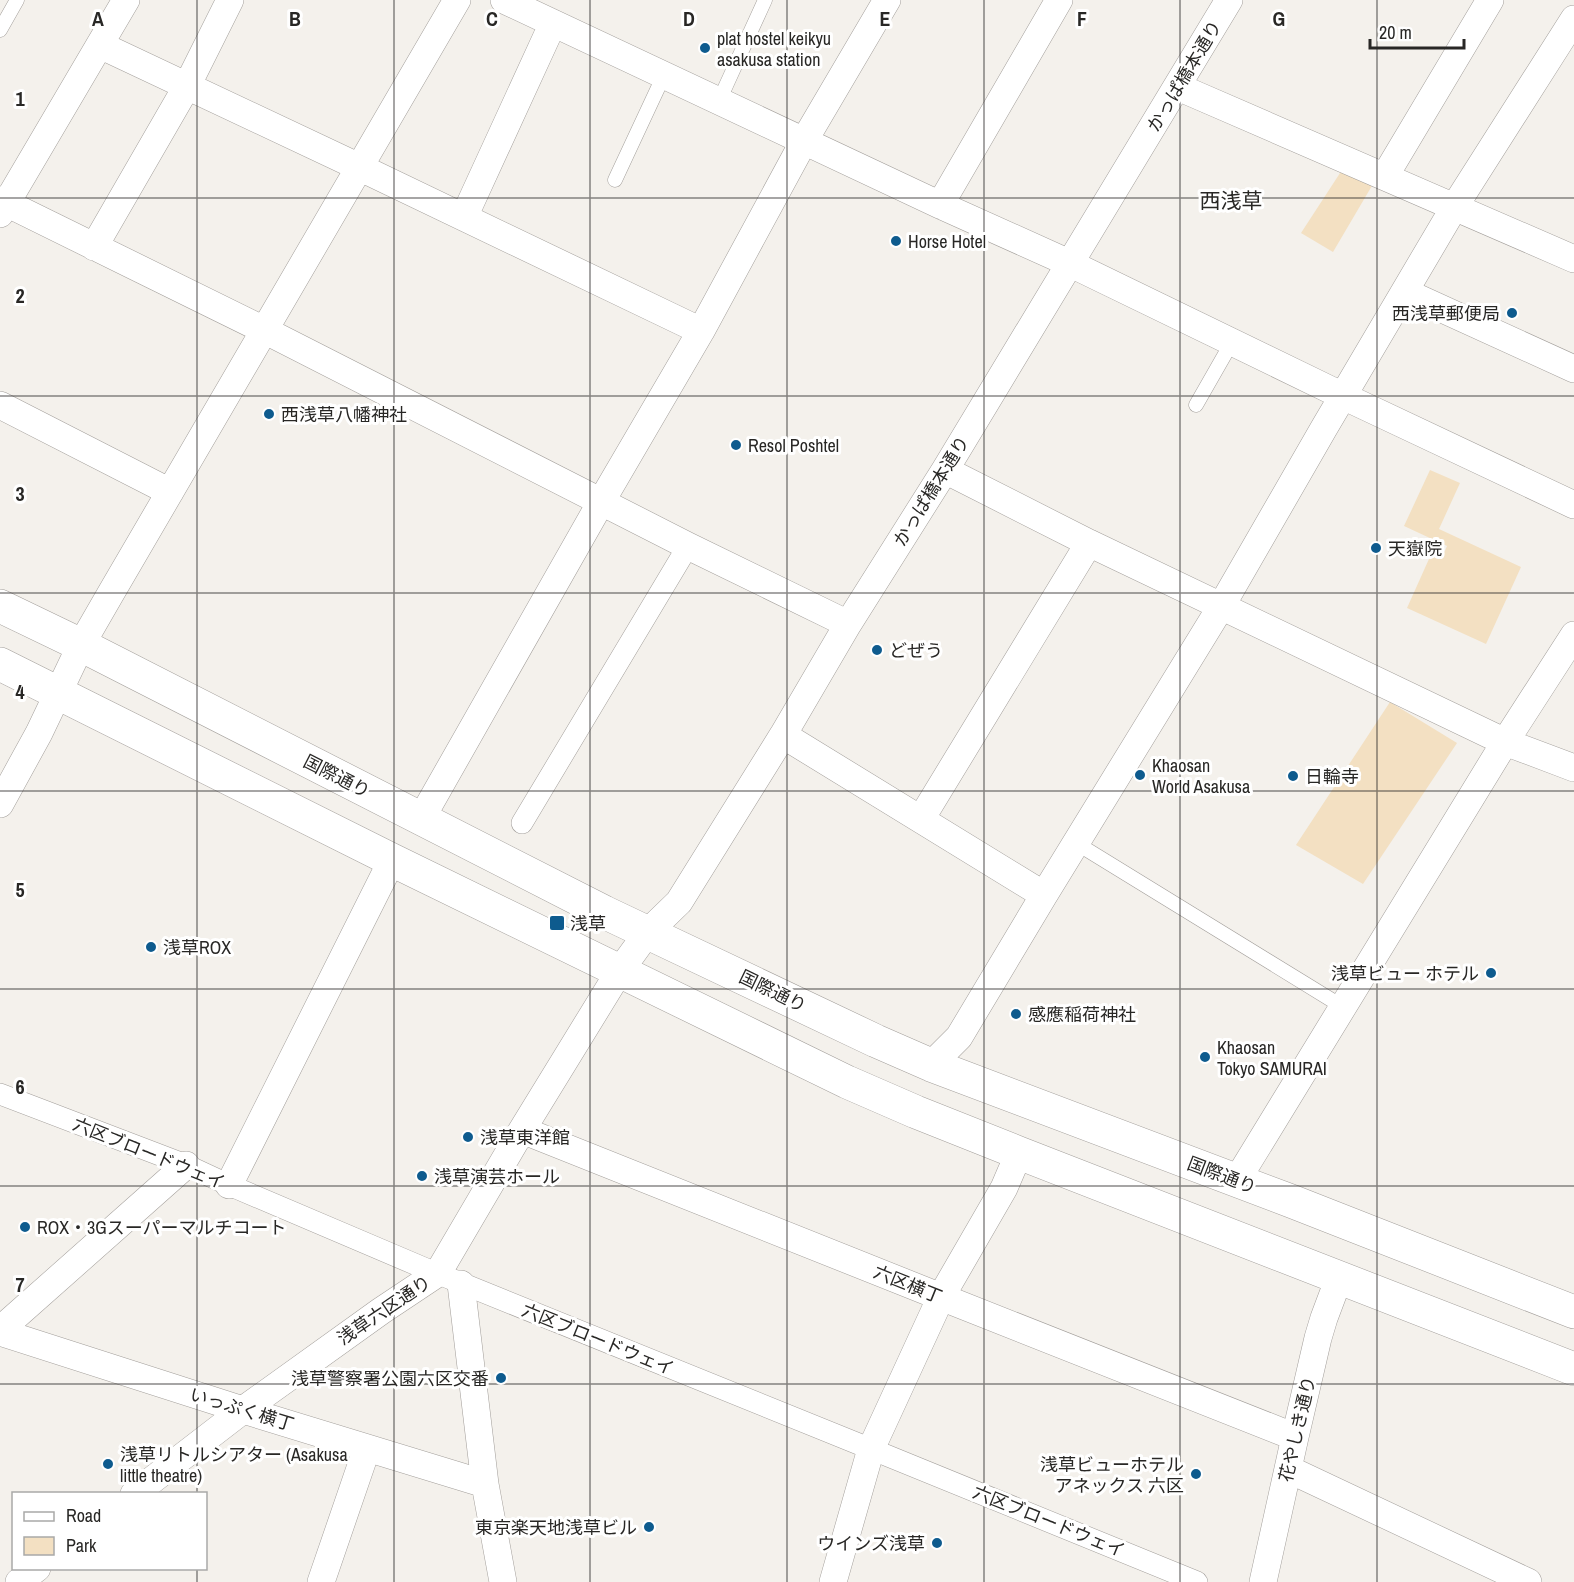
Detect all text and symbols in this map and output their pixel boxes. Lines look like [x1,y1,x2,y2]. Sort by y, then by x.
text: A [92,5,104,32]
text: B [289,5,301,32]
text: C [486,5,498,32]
text: D [683,5,695,32]
text: E [880,5,891,32]
text: F [1077,5,1087,32]
text: G [1273,5,1285,32]
scale bar [1370,12,1464,50]
street label: かっぱ橋本通り [1141,16,1227,136]
text: 20 m [1379,20,1412,45]
place label: plat hostel keikyu asakusa station [717,26,831,72]
marker: plat hostel keikyu asakusa station [698,41,712,55]
text: 1 [15,85,25,112]
district label: 西浅草 [1200,186,1263,215]
place label: Horse Hotel [908,229,986,254]
marker: Horse Hotel [889,234,903,248]
text: 2 [15,282,25,309]
place label: 西浅草郵便局 [1392,301,1500,326]
marker: 西浅草郵便局 [1505,306,1519,320]
place label: 西浅草八幡神社 [281,402,407,427]
marker: 西浅草八幡神社 [262,407,276,421]
street label: かっぱ橋本通り [887,431,975,551]
place label: Resol Poshtel [748,433,839,458]
marker: Resol Poshtel [729,438,743,452]
text: 3 [15,480,25,507]
place label: 天嶽院 [1388,536,1442,561]
marker: 天嶽院 [1369,541,1383,555]
place label: どぜう [889,638,943,663]
marker: どぜう [870,643,884,657]
text: 4 [15,678,25,705]
street label: 国際通り [299,749,375,803]
place label: Khaosan World Asakusa [1152,753,1250,799]
place label: 日輪寺 [1305,764,1359,789]
marker: Khaosan World Asakusa [1133,768,1147,782]
marker: 日輪寺 [1286,769,1300,783]
text: 5 [15,876,25,903]
place label: 浅草 [570,911,606,936]
marker: 浅草 [548,914,566,932]
place label: 浅草ROX [163,935,231,960]
marker: 浅草ROX [144,940,158,954]
place label: 浅草ビュー ホテル [1331,961,1479,986]
street label: 国際通り [735,964,811,1018]
marker: 浅草ビュー ホテル [1484,966,1498,980]
place label: 感應稲荷神社 [1028,1002,1136,1027]
marker: 感應稲荷神社 [1009,1007,1023,1021]
place label: Khaosan Tokyo SAMURAI [1217,1035,1327,1081]
marker: Khaosan Tokyo SAMURAI [1198,1050,1212,1064]
text: 6 [15,1073,25,1100]
street label: 六区ブロードウェイ [69,1111,229,1195]
place label: 浅草東洋館 [480,1125,570,1150]
marker: 浅草東洋館 [461,1130,475,1144]
street label: 国際通り [1184,1150,1260,1200]
place label: 浅草演芸ホール [434,1164,560,1189]
marker: 浅草演芸ホール [415,1169,429,1183]
place label: ROX・3Gスーパーマルチコート [37,1215,287,1240]
marker: ROX・3Gスーパーマルチコート [18,1220,32,1234]
street label: 六区横丁 [870,1259,946,1309]
street label: 浅草六区通り [332,1269,436,1351]
text: 7 [15,1271,25,1298]
street label: 六区ブロードウェイ [518,1297,678,1381]
place label: 浅草警察署公園六区交番 [291,1366,489,1391]
marker: 浅草警察署公園六区交番 [494,1371,508,1385]
street label: 花やしき通り [1273,1374,1321,1484]
street label: いっぷく横丁 [187,1381,297,1437]
place label: 浅草リトルシアター (Asakusa little theatre) [120,1442,348,1488]
place label: 浅草ビューホテル アネックス 六区 [1040,1452,1184,1498]
marker: 浅草リトルシアター (Asakusa little theatre) [101,1457,115,1471]
marker: 浅草ビューホテル アネックス 六区 [1189,1467,1203,1481]
street label: 六区ブロードウェイ [969,1479,1129,1563]
legend [12,1492,207,1570]
text: Road [66,1503,101,1528]
place label: 東京楽天地浅草ビル [475,1515,637,1540]
marker: 東京楽天地浅草ビル [642,1520,656,1534]
place label: ウインズ浅草 [817,1531,925,1556]
text: Park [66,1533,97,1558]
marker: ウインズ浅草 [930,1536,944,1550]

